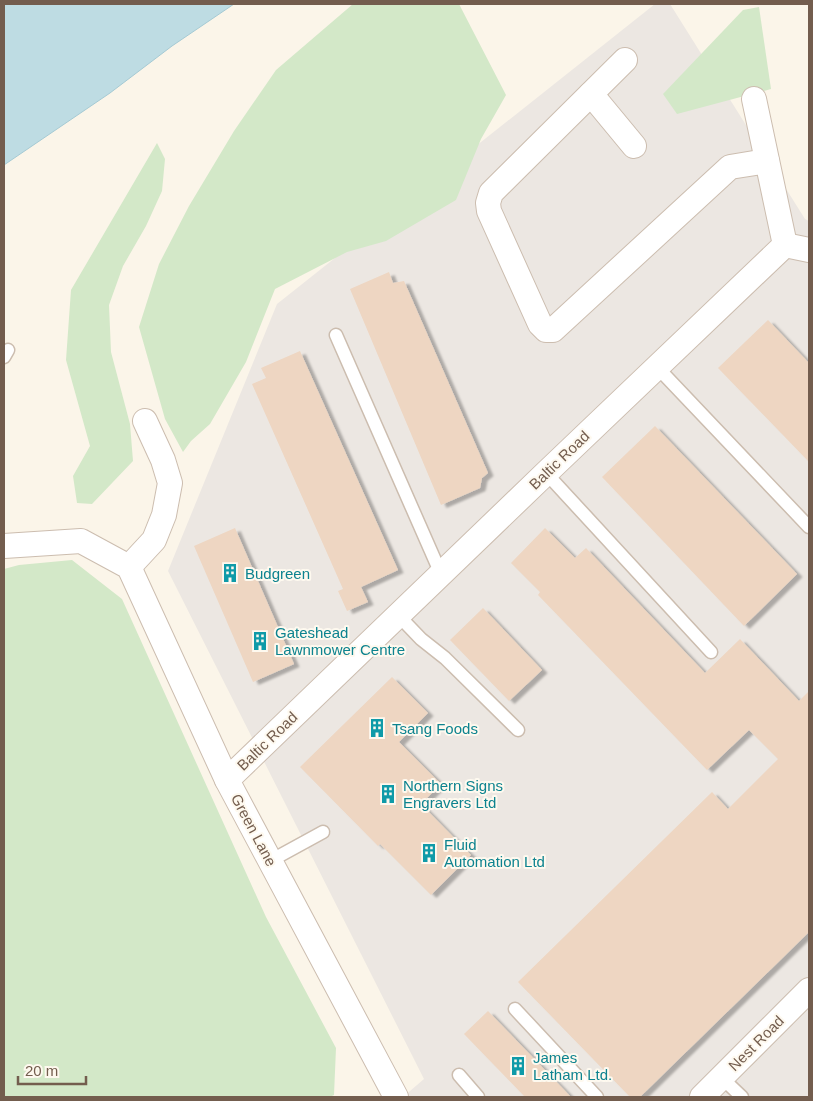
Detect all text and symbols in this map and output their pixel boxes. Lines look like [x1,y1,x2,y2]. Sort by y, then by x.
street label: Baltic Road [526,427,592,493]
building icon: Budgreen [219,562,241,584]
place label: Budgreen [245,565,310,582]
place label: Gateshead Lawnmower Centre [275,624,405,658]
building icon: Gateshead Lawnmower Centre [249,630,271,652]
street label: Baltic Road [234,708,300,774]
building icon: Tsang Foods [366,717,388,739]
place label: Tsang Foods [392,720,478,737]
place label: Northern Signs Engravers Ltd [403,777,503,811]
building icon: Northern Signs Engravers Ltd [377,783,399,805]
street label: Green Lane [228,791,280,869]
place label: Fluid Automation Ltd [444,836,545,870]
building icon: Fluid Automation Ltd [418,842,440,864]
street label: Nest Road [725,1012,787,1074]
place label: James Latham Ltd. [533,1049,612,1083]
scale bar [18,1054,85,1086]
building icon: James Latham Ltd. [507,1055,529,1077]
text: 20 m [25,1062,58,1079]

